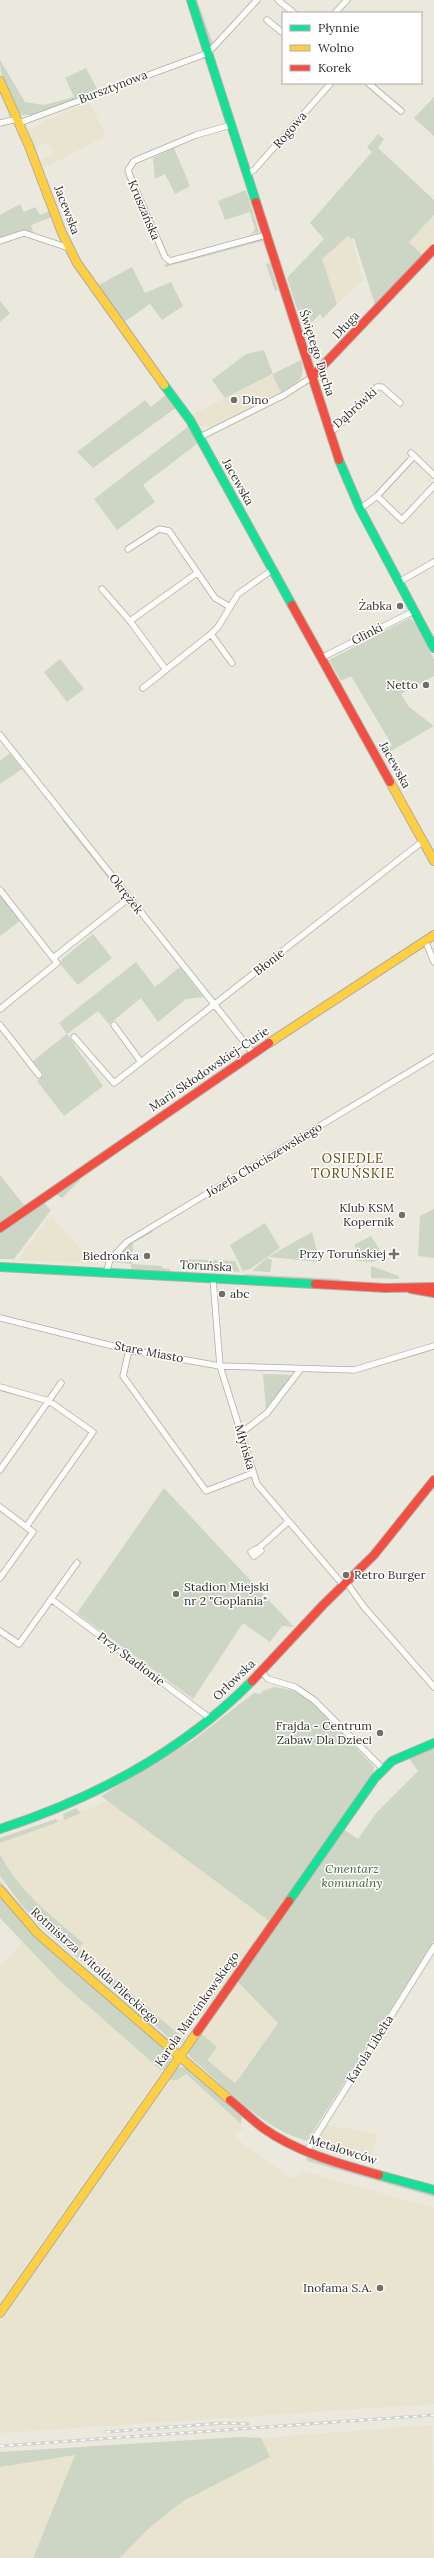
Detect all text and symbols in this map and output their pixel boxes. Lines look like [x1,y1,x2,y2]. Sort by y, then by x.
legend [282,12,422,84]
text: Płynnie [318,20,360,35]
text: Wolno [318,40,354,55]
text: Korek [318,60,352,75]
street label: Bursztynowa [76,67,149,106]
street label: Rogowa [270,108,310,151]
street label: Kruszańska [125,177,164,242]
street label: Jacewska [51,182,84,236]
street label: Świętego Ducha [296,308,339,398]
street label: Długa [329,308,362,342]
street label: Dąbrówki [330,384,380,431]
place label: Dino [242,392,269,407]
marker: Dino [229,395,239,405]
street label: Jacewska [219,455,257,508]
place label: Żabka [359,598,392,613]
marker: Żabka [395,601,405,611]
street label: Glinki [349,619,385,648]
place label: Netto [386,677,418,692]
marker: Netto [421,680,431,690]
street label: Jacewska [376,738,414,791]
street label: Okrężek [106,871,147,917]
street label: Błonie [250,945,288,978]
street label: Marii Skłodowskiej-Curie [146,1023,272,1114]
street label: Józefa Chociszewskiego [202,1119,325,1201]
district label: OSIEDLE TORUŃSKIE [311,1150,395,1182]
place label: Klub KSM Kopernik [339,1200,395,1229]
marker: Klub KSM Kopernik [397,1210,407,1220]
place label: Przy Toruńskiej [299,1246,386,1261]
place label: Biedronka [83,1248,139,1263]
marker: Przy Toruńskiej [389,1249,399,1259]
marker: Biedronka [142,1251,152,1261]
street label: Toruńska [180,1257,232,1274]
place label: abc [230,1286,250,1301]
marker: abc [217,1289,227,1299]
street label: Stare Miasto [113,1337,185,1366]
street label: Młyńska [232,1422,259,1471]
place label: Retro Burger [354,1567,427,1582]
marker: Retro Burger [341,1570,351,1580]
place label: Stadion Miejski nr 2 "Goplania" [184,1579,269,1608]
marker: Stadion Miejski nr 2 "Goplania" [171,1589,181,1599]
street label: Przy Stadionie [95,1628,168,1689]
street label: Orłowska [209,1656,258,1703]
place label: Frajda - Centrum Zabaw Dla Dzieci [276,1718,372,1747]
marker: Frajda - Centrum Zabaw Dla Dzieci [375,1728,385,1738]
park label: Cmentarz komunalny [322,1861,382,1890]
street label: Rotmistrza Witolda Pileckiego [28,1904,163,2027]
street label: Karola Marcinkowskiego [151,1948,242,2069]
street label: Karola Libelta [343,2012,396,2085]
street label: Metalowców [307,2131,379,2168]
place label: Inofama S.A. [303,2280,372,2295]
marker: Inofama S.A. [375,2283,385,2293]

